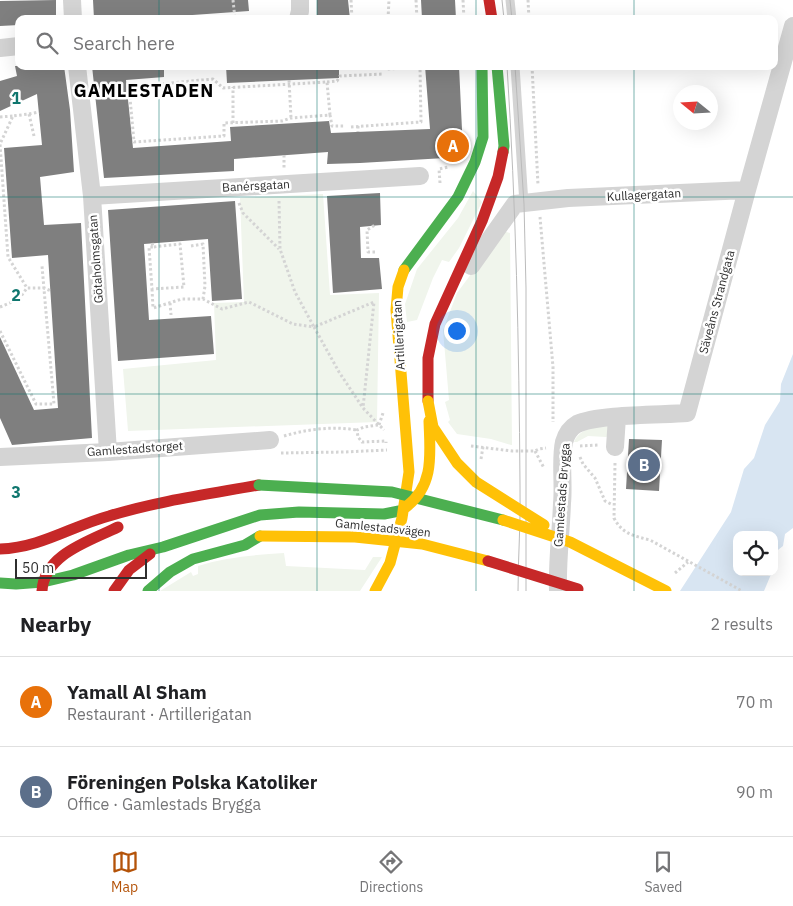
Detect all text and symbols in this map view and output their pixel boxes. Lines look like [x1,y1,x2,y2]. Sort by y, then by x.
search box [15,15,778,70]
icon: search [33,29,61,57]
text: Search here [73,31,175,55]
district label: GAMLESTADEN [74,79,214,102]
north arrow [673,85,718,130]
text: 1 [11,88,21,108]
pin: A [437,127,469,165]
street label: Banérsgatan [222,176,290,195]
street label: Kullagergatan [606,185,681,204]
street label: Götaholmsgatan [85,214,106,304]
street label: Säveåns Strandgata [695,248,738,355]
text: 2 [11,285,21,305]
street label: Artillerigatan [389,300,408,370]
your location [444,318,470,344]
street label: Gamlestadstorget [86,438,184,459]
street label: Gamlestads Brygga [550,442,573,547]
pin: B [628,446,660,484]
text: 3 [11,482,21,502]
street label: Gamlestadsvägen [335,515,432,540]
map controls [733,531,778,576]
button: locate [733,531,778,576]
scale bar [15,556,148,579]
text: 50 m [22,559,54,577]
text: Nearby [20,610,91,638]
text: 2 results [710,614,773,634]
text: Yamall Al Sham [67,680,207,704]
text: A [31,692,41,712]
text: 70 m [736,692,773,712]
text: Restaurant · Artillerigatan [67,704,252,724]
text: Föreningen Polska Katoliker [67,770,317,794]
text: B [31,782,41,802]
text: 90 m [736,782,773,802]
text: Office · Gamlestads Brygga [67,794,261,814]
tab: Map [111,848,139,896]
tab: Directions [360,848,423,896]
tab: Saved [644,848,682,896]

